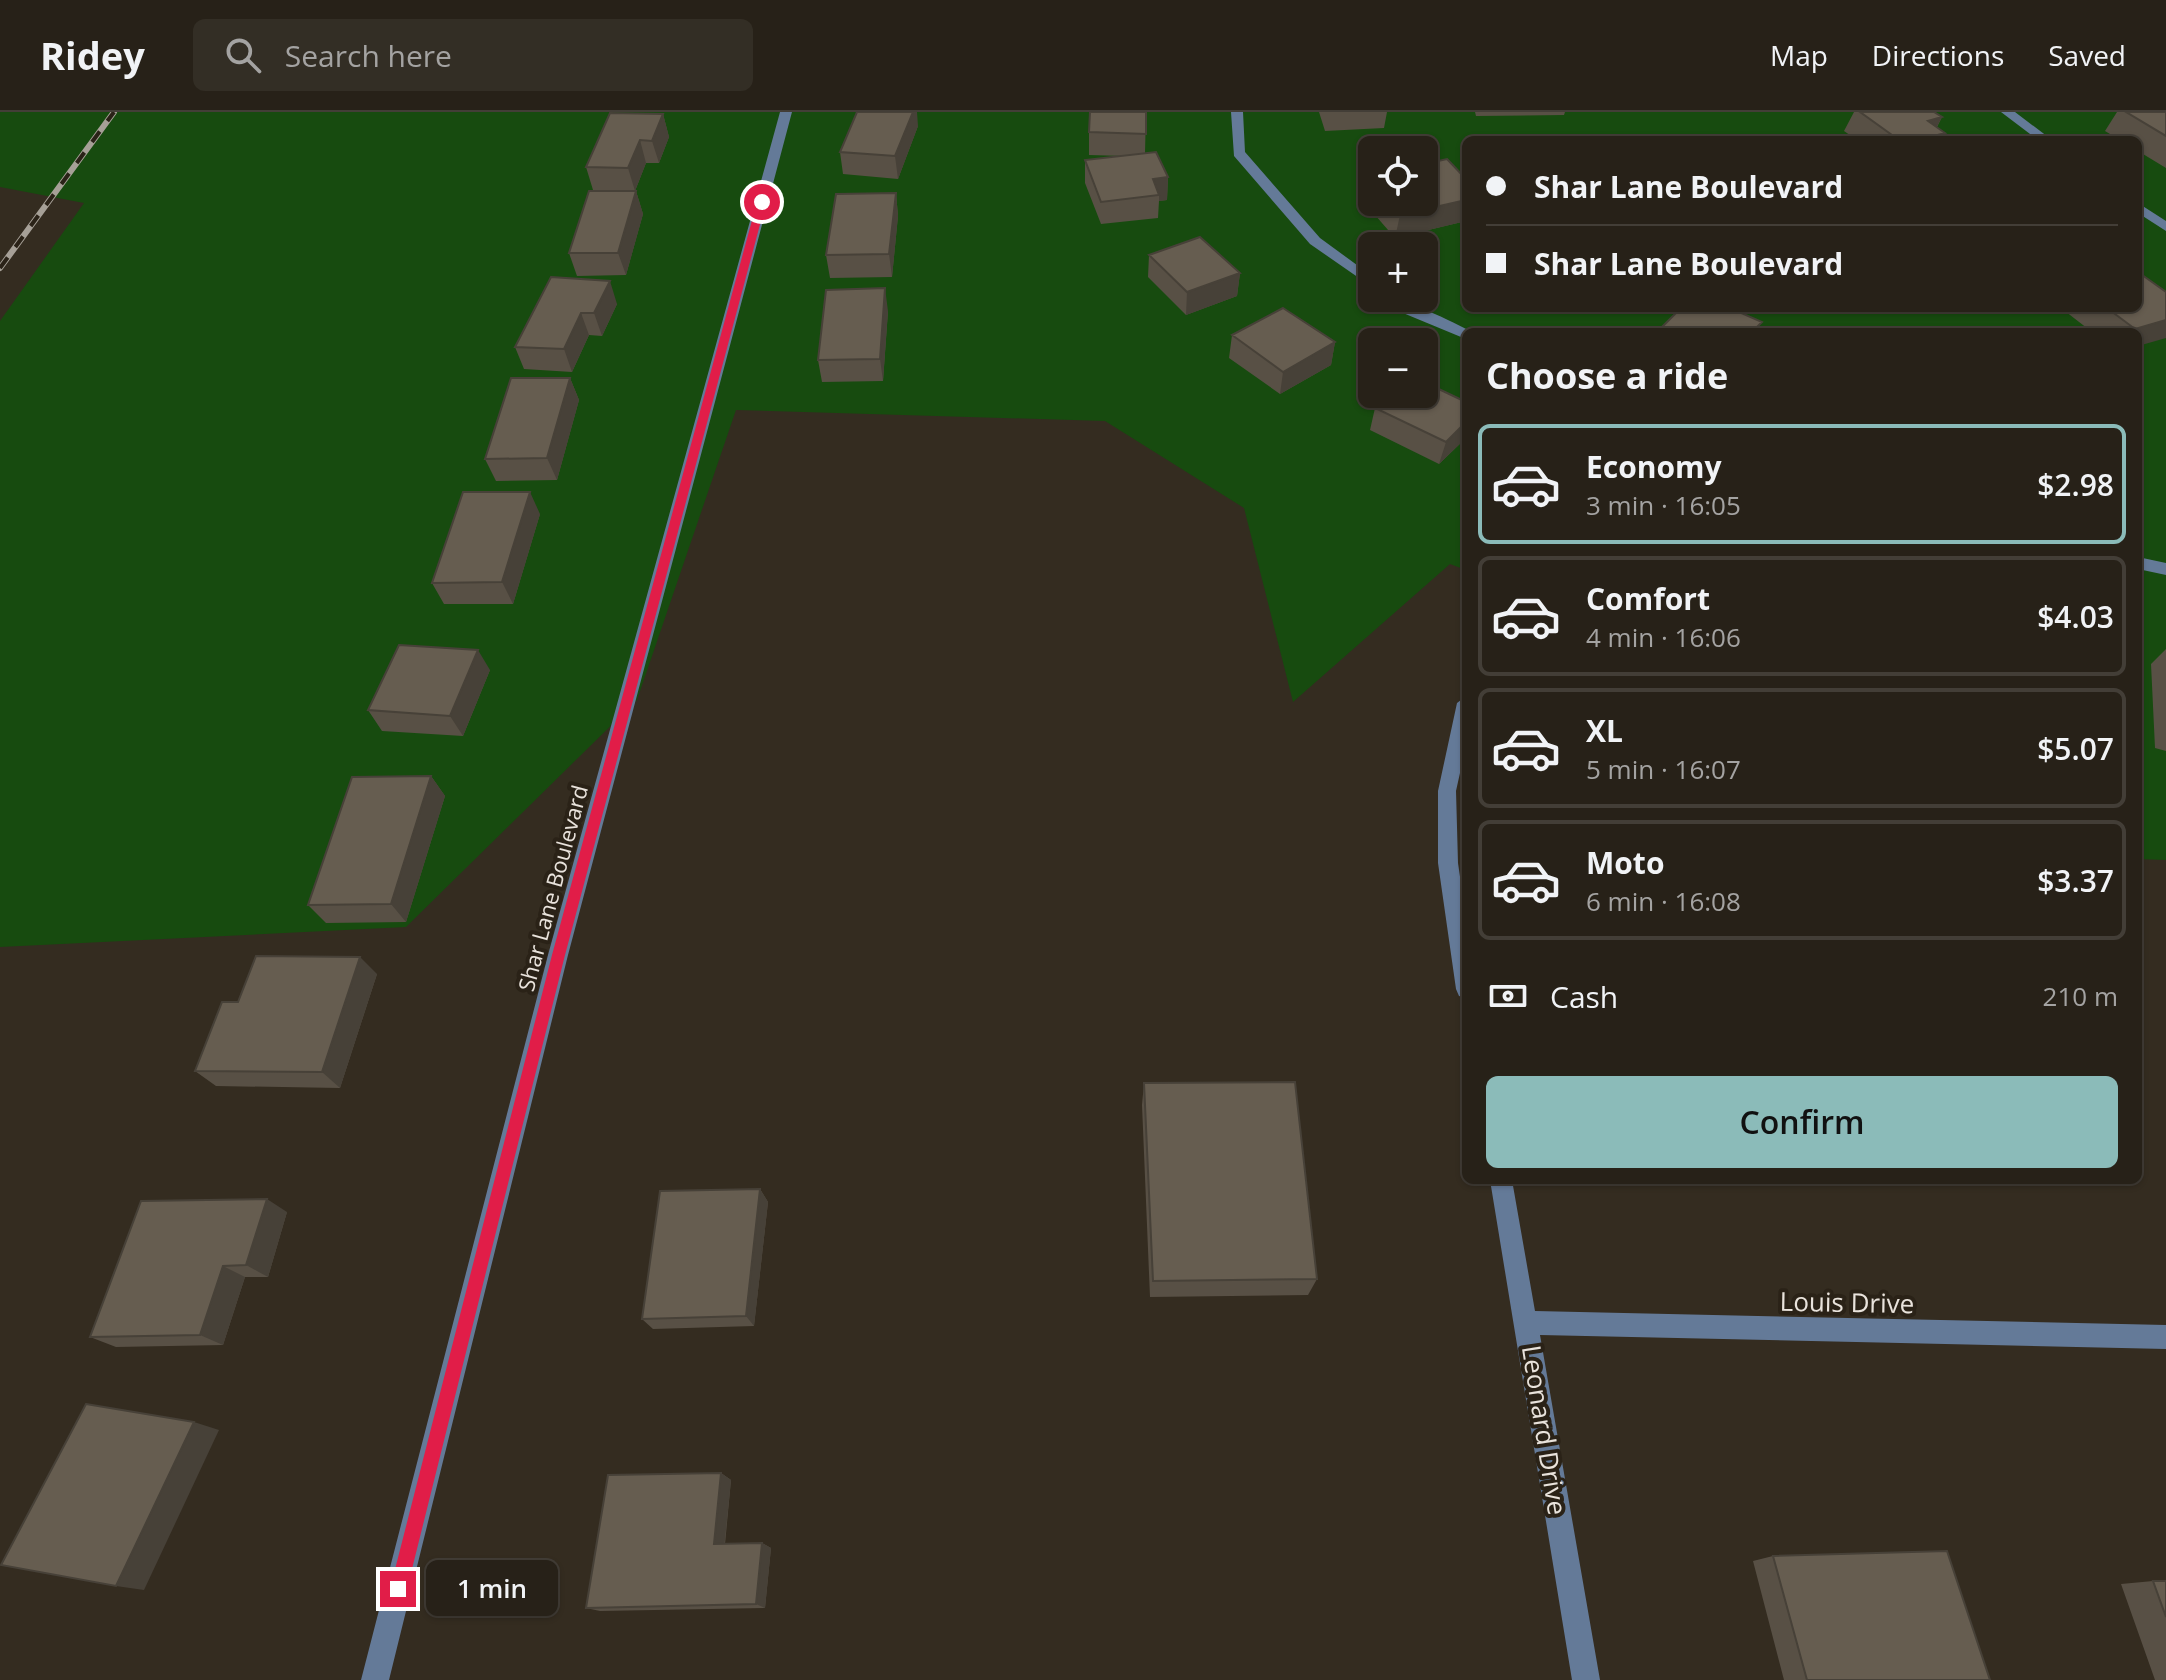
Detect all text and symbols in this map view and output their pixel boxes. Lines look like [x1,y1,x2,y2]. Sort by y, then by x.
search box [193,19,753,91]
text: Ridey [40,29,145,81]
icon: search [221,33,265,77]
text: Search here [285,35,452,76]
text: Map [1770,36,1828,74]
text: Directions [1872,36,2004,74]
text: Saved [2048,36,2126,74]
map controls [1358,136,1438,408]
button: locate [1358,136,1438,216]
text: Shar Lane Boulevard [1534,166,1843,207]
route start [744,184,780,220]
button: + [1358,232,1438,312]
text: Shar Lane Boulevard [1534,243,1843,284]
button: − [1358,328,1438,408]
text: Choose a ride [1486,351,1728,400]
text: Economy [1586,446,1722,487]
icon: car [1490,448,1562,520]
text: $2.98 [2037,464,2114,505]
text: 3 min · 16:05 [1586,487,1741,523]
text: Comfort [1586,578,1710,619]
icon: car [1490,580,1562,652]
text: $4.03 [2037,596,2114,637]
text: 4 min · 16:06 [1586,619,1741,655]
text: XL [1586,710,1623,751]
icon: car [1490,712,1562,784]
text: $5.07 [2037,728,2114,769]
text: 5 min · 16:07 [1586,751,1741,787]
street label: Shar Lane Boulevard [510,782,594,994]
text: Moto [1586,842,1664,883]
icon: car [1490,844,1562,916]
text: $3.37 [2037,860,2114,901]
text: 6 min · 16:08 [1586,883,1741,919]
icon: cash [1486,974,1530,1018]
text: Cash [1550,976,1618,1017]
text: 210 m [2043,978,2118,1014]
button: Confirm [1486,1076,2118,1168]
street label: Louis Drive [1779,1283,1915,1321]
street label: Leonard Drive [1514,1343,1576,1517]
callout: 1 min [426,1561,558,1617]
text: 1 min [457,1570,527,1606]
route end [380,1571,416,1607]

